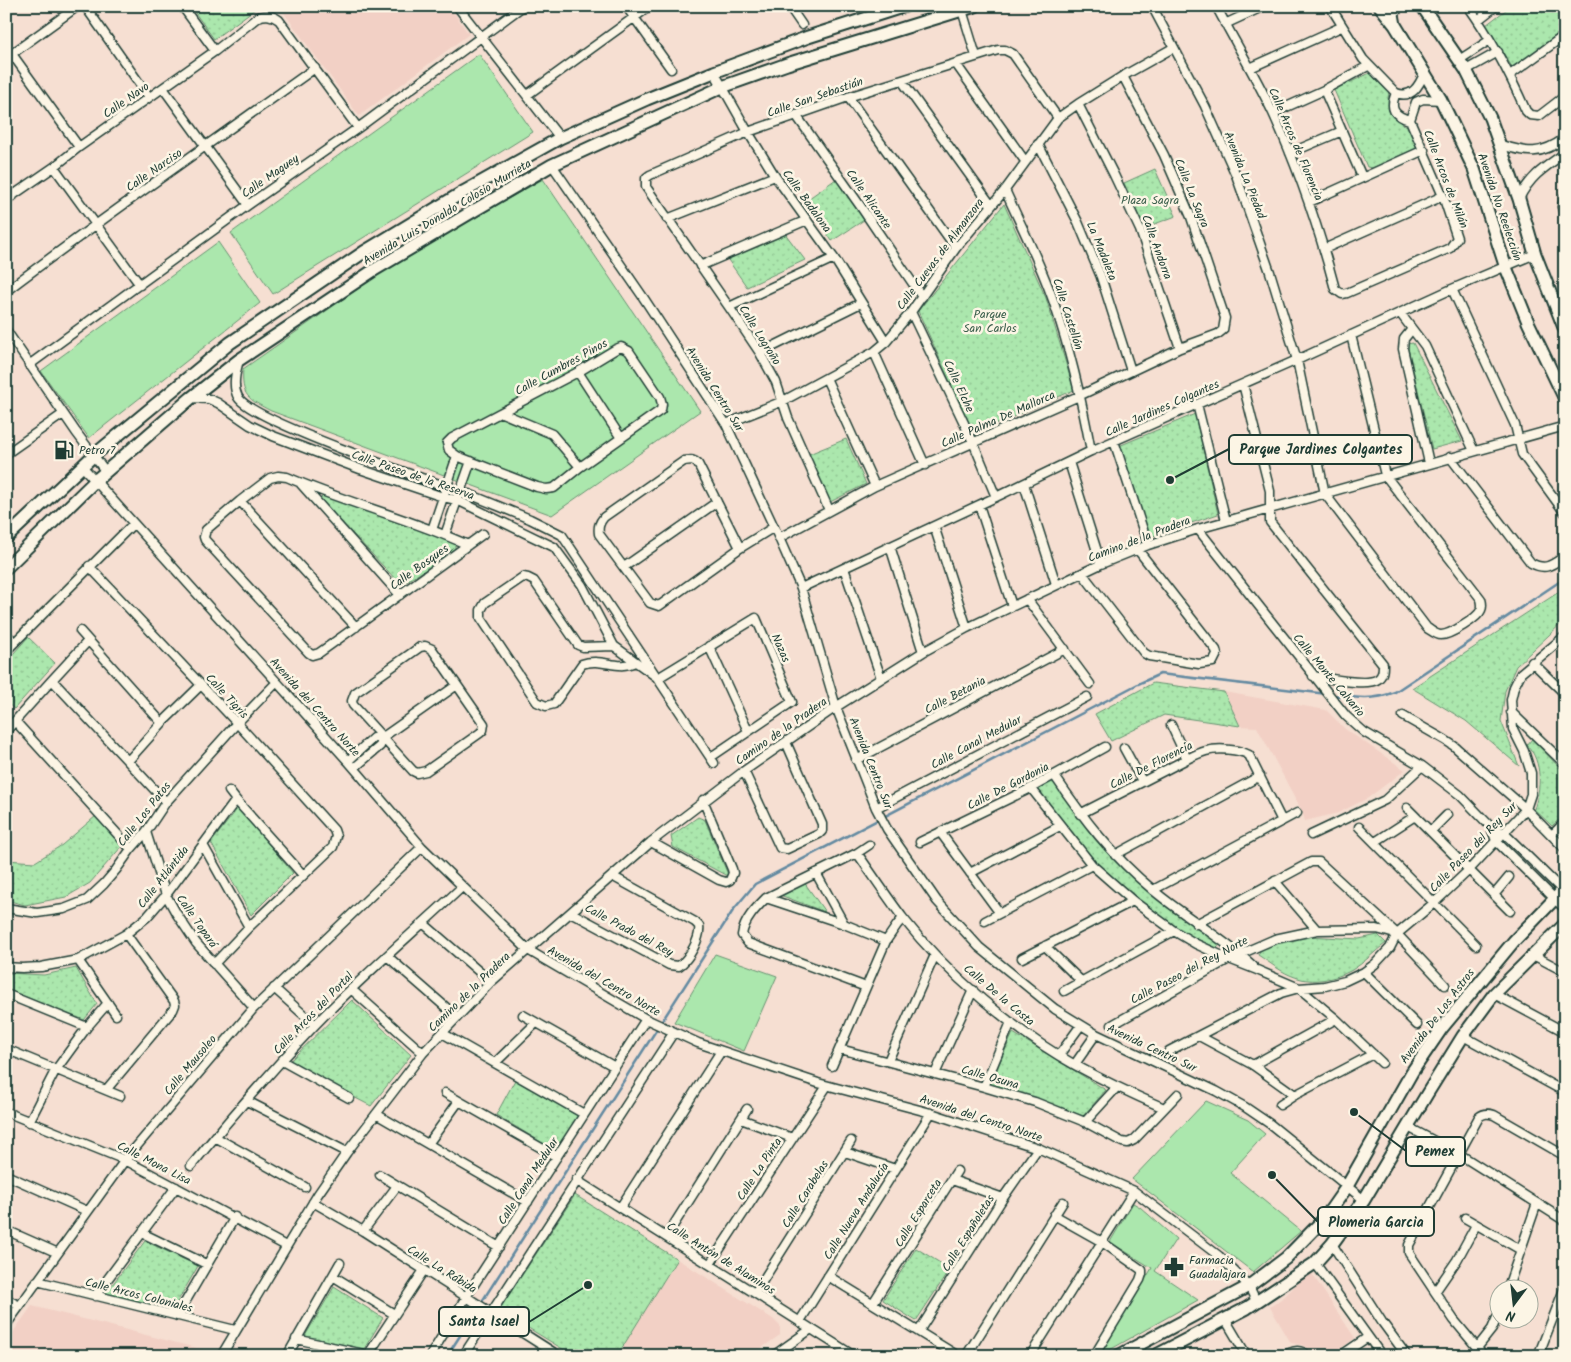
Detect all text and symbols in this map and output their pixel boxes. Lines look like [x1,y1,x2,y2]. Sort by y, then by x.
street label: Calle San Sebastián [765,72,866,123]
street label: Calle Navo [99,77,154,123]
street label: Calle Arcos de Florencia [1263,85,1328,204]
street label: Calle Arcos de Milán [1418,127,1473,231]
street label: Avenida La Piedad [1218,129,1271,223]
street label: Calle Narciso [122,144,187,197]
street label: Calle Maguey [238,149,303,203]
street label: Avenida No Reelección [1472,150,1527,264]
street label: Avenida Luis Donaldo Colosio Murrieta [359,154,536,270]
street label: Calle La Sagra [1169,156,1214,231]
street label: Calle Alicante [841,165,897,234]
street label: Calle Badalona [777,166,836,237]
park label: Plaza Sagra [1121,191,1179,210]
street label: Calle Cuevas de Almanzora [892,194,989,314]
street label: Calle Andorra [1136,212,1177,283]
street label: La Madaleta [1081,219,1122,284]
street label: Calle Castellón [1047,276,1088,353]
street label: Calle Logroño [734,301,786,369]
park label: Parque San Carlos [963,305,1017,338]
street label: Calle Cumbres Pinos [511,334,611,401]
street label: Avenida Centro Sur [681,343,749,436]
street label: Calle Elche [938,357,979,416]
street label: Calle Jardines Colgantes [1102,375,1222,442]
street label: Calle Palma De Mallorca [938,386,1059,453]
callout: Parque Jardines Colgantes [1229,435,1412,464]
fuel station icon: Petro 7 [53,439,75,461]
text: Parque Jardines Colgantes [1240,439,1403,461]
place label: Petro 7 [79,441,116,460]
street label: Calle Paseo de la Reserva [349,445,477,506]
street label: Camino de la Pradera [1085,511,1194,568]
street label: Calle Bosques [386,539,453,595]
street label: Calle Monte Calvario [1288,629,1369,721]
street label: Nazas [766,631,795,666]
street label: Avenida del Centro Norte [265,653,365,762]
street label: Calle Tigris [201,669,253,723]
street label: Calle Betania [921,671,990,720]
street label: Camino de la Pradera [731,692,831,770]
street label: Calle Canal Medular [927,710,1026,774]
street label: Avenida Centro Sur [843,714,898,813]
street label: Calle De Florencia [1106,736,1196,795]
street label: Calle De Gordonia [964,757,1053,815]
street label: Calle Los Patos [113,778,176,851]
street label: Calle Paseo del Rey Sur [1425,797,1523,897]
street label: Calle Atlántida [133,842,194,913]
street label: Calle Topará [171,891,223,953]
street label: Calle Prado del Rey [581,899,677,962]
street label: Calle Paseo del Rey Norte [1127,931,1252,1010]
street label: Avenida del Centro Norte [544,941,664,1022]
street label: Camino de la Pradera [424,948,515,1037]
street label: Calle De la Costa [959,960,1039,1031]
street label: Avenida De Los Astros [1395,965,1480,1068]
street label: Calle Arcos del Portal [269,967,358,1059]
street label: Avenida Centro Sur [1104,1019,1201,1078]
street label: Calle Mausoleo [159,1031,221,1100]
street label: Calle Osuna [959,1060,1021,1095]
street label: Avenida del Centro Norte [917,1090,1045,1147]
street label: Calle Canal Medular [493,1133,564,1229]
street label: Calle La Pinta [732,1134,787,1205]
street label: Calle Mona Lisa [113,1137,194,1190]
callout: Pemex [1406,1137,1465,1166]
text: Pemex [1415,1141,1455,1163]
street label: Calle Carabelas [777,1157,834,1232]
street label: Calle Nueva Andalucía [819,1159,894,1264]
street label: Calle Esparceta [890,1175,947,1251]
street label: Calle Españoletas [937,1191,1000,1276]
callout: Plomeria Garcia [1318,1207,1434,1236]
text: Plomeria Garcia [1328,1212,1424,1234]
street label: Calle Antón de Alaminos [663,1217,779,1300]
street label: Calle La Rábida [403,1240,481,1299]
place label: Farmacia Guadalajara [1189,1251,1247,1284]
pharmacy icon: Farmacia Guadalajara [1163,1256,1185,1278]
street label: Calle Arcos Coloniales [83,1273,195,1318]
north arrow [1488,1280,1538,1330]
text: N [1504,1304,1518,1327]
callout: Santa Isael [439,1307,529,1336]
text: Santa Isael [449,1311,519,1333]

